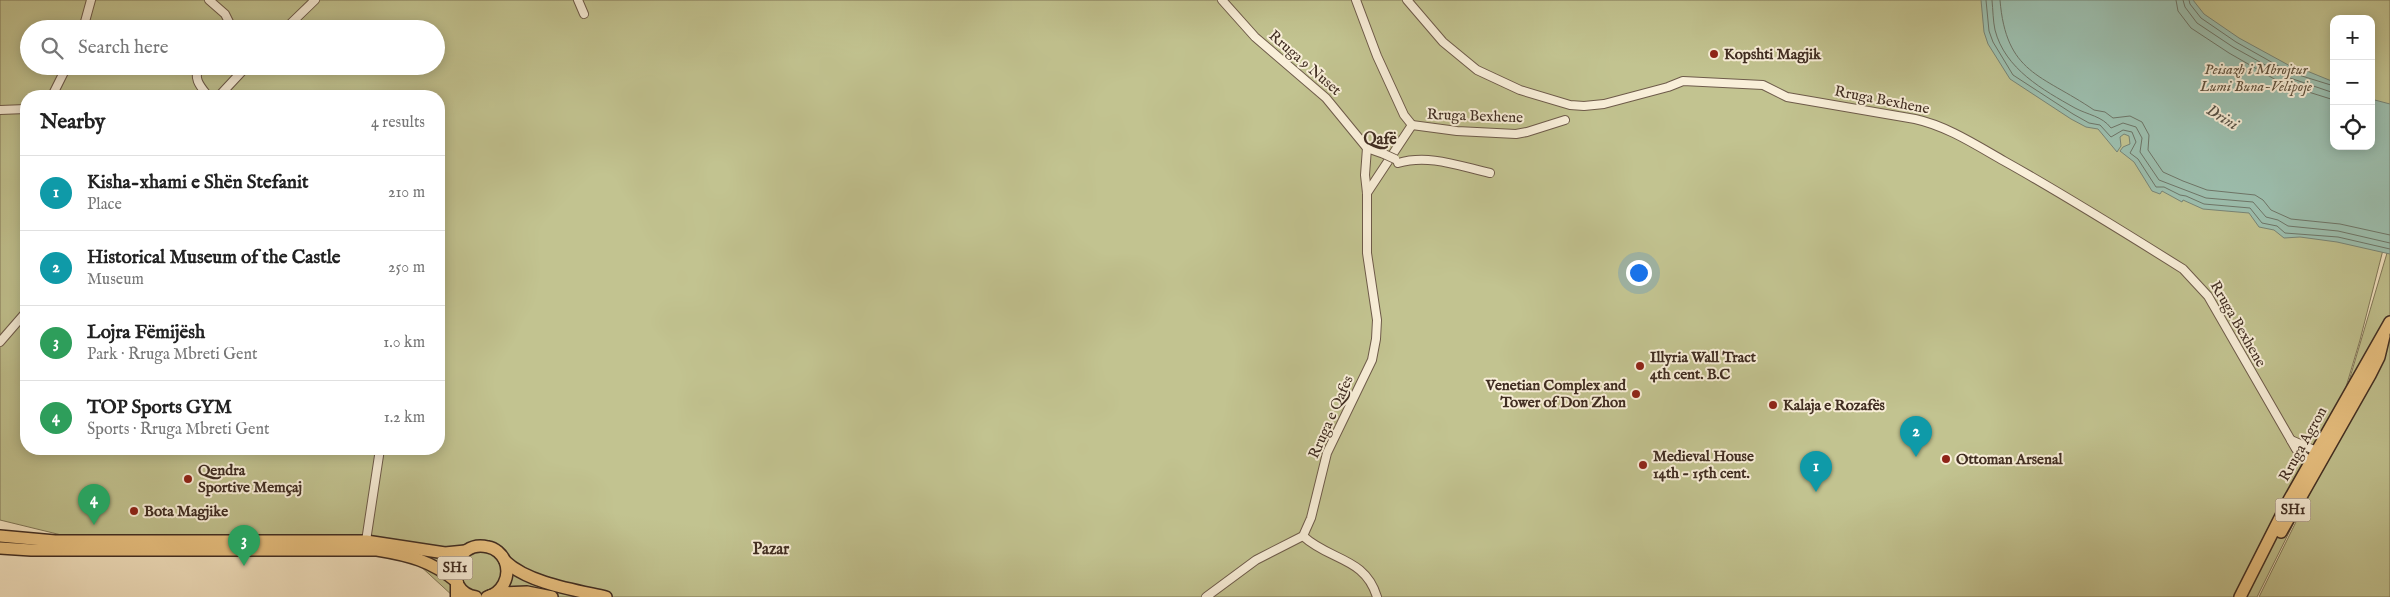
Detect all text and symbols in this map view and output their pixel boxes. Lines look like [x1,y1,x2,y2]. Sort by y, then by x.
map controls [2330,15,2375,150]
button: + [2330,15,2375,60]
search box [20,20,445,75]
street label: Rruga 9 Nuset [1265,26,1345,100]
icon: search [38,34,66,62]
text: Search here [78,36,169,60]
place label: Kopshti Magjik [1724,45,1822,64]
marker: Kopshti Magjik [1708,48,1720,60]
park label: Peisazh i Mbrojtur Lumi Buna-Velipoje [2199,60,2312,96]
button: − [2330,60,2375,105]
street label: Rruga Bexhene [1833,81,1931,119]
water label: Drini [2203,101,2243,136]
street label: Rruga Bexhene [1427,105,1524,127]
button: locate [2330,105,2375,150]
text: Nearby [40,109,105,136]
text: 4 results [371,113,425,133]
district label: Qafë [1363,130,1397,150]
text: Kisha-xhami e Shën Stefanit [87,171,309,195]
text: 1 [53,183,59,203]
text: 210 m [388,183,425,203]
text: Place [87,195,122,215]
text: Historical Museum of the Castle [87,246,341,270]
text: 2 [52,258,60,278]
text: 250 m [388,258,425,278]
your location [1626,260,1652,286]
text: Museum [87,270,144,290]
street label: Rruga Bexhene [2206,278,2270,371]
text: Lojra Fëmijësh [87,321,205,345]
text: 3 [53,333,59,353]
text: 1.0 km [383,333,425,353]
text: Park · Rruga Mbreti Gent [87,345,257,365]
place label: Illyria Wall Tract 4th cent. B.C [1650,348,1757,384]
marker: Illyria Wall Tract 4th cent. B.C [1634,360,1646,372]
street label: Rruga e Qafes [1304,372,1358,462]
place label: Venetian Complex and Tower of Don Zhon [1485,376,1627,412]
marker: Venetian Complex and Tower of Don Zhon [1630,388,1642,400]
text: TOP Sports GYM [87,396,232,420]
place label: Kalaja e Rozafës [1783,396,1886,415]
marker: Kalaja e Rozafës [1767,399,1779,411]
street label: Rruga Agron [2275,403,2331,485]
text: 4 [52,408,60,428]
text: 1.2 km [384,408,425,428]
pin: 2 [1900,416,1932,457]
text: Sports · Rruga Mbreti Gent [87,420,269,440]
place label: Medieval House 14th - 15th cent. [1653,447,1754,483]
place label: Ottoman Arsenal [1956,450,2063,469]
pin: 1 [1800,451,1832,492]
marker: Ottoman Arsenal [1940,453,1952,465]
marker: Medieval House 14th - 15th cent. [1637,459,1649,471]
place label: Qendra Sportive Memçaj [198,461,302,497]
marker: Qendra Sportive Memçaj [182,473,194,485]
pin: 4 [78,484,110,525]
road number: SH1 [2276,498,2310,522]
place label: Bota Magjike [144,502,228,521]
marker: Bota Magjike [128,505,140,517]
pin: 3 [228,525,260,566]
district label: Pazar [753,540,789,560]
road number: SH1 [438,556,472,580]

